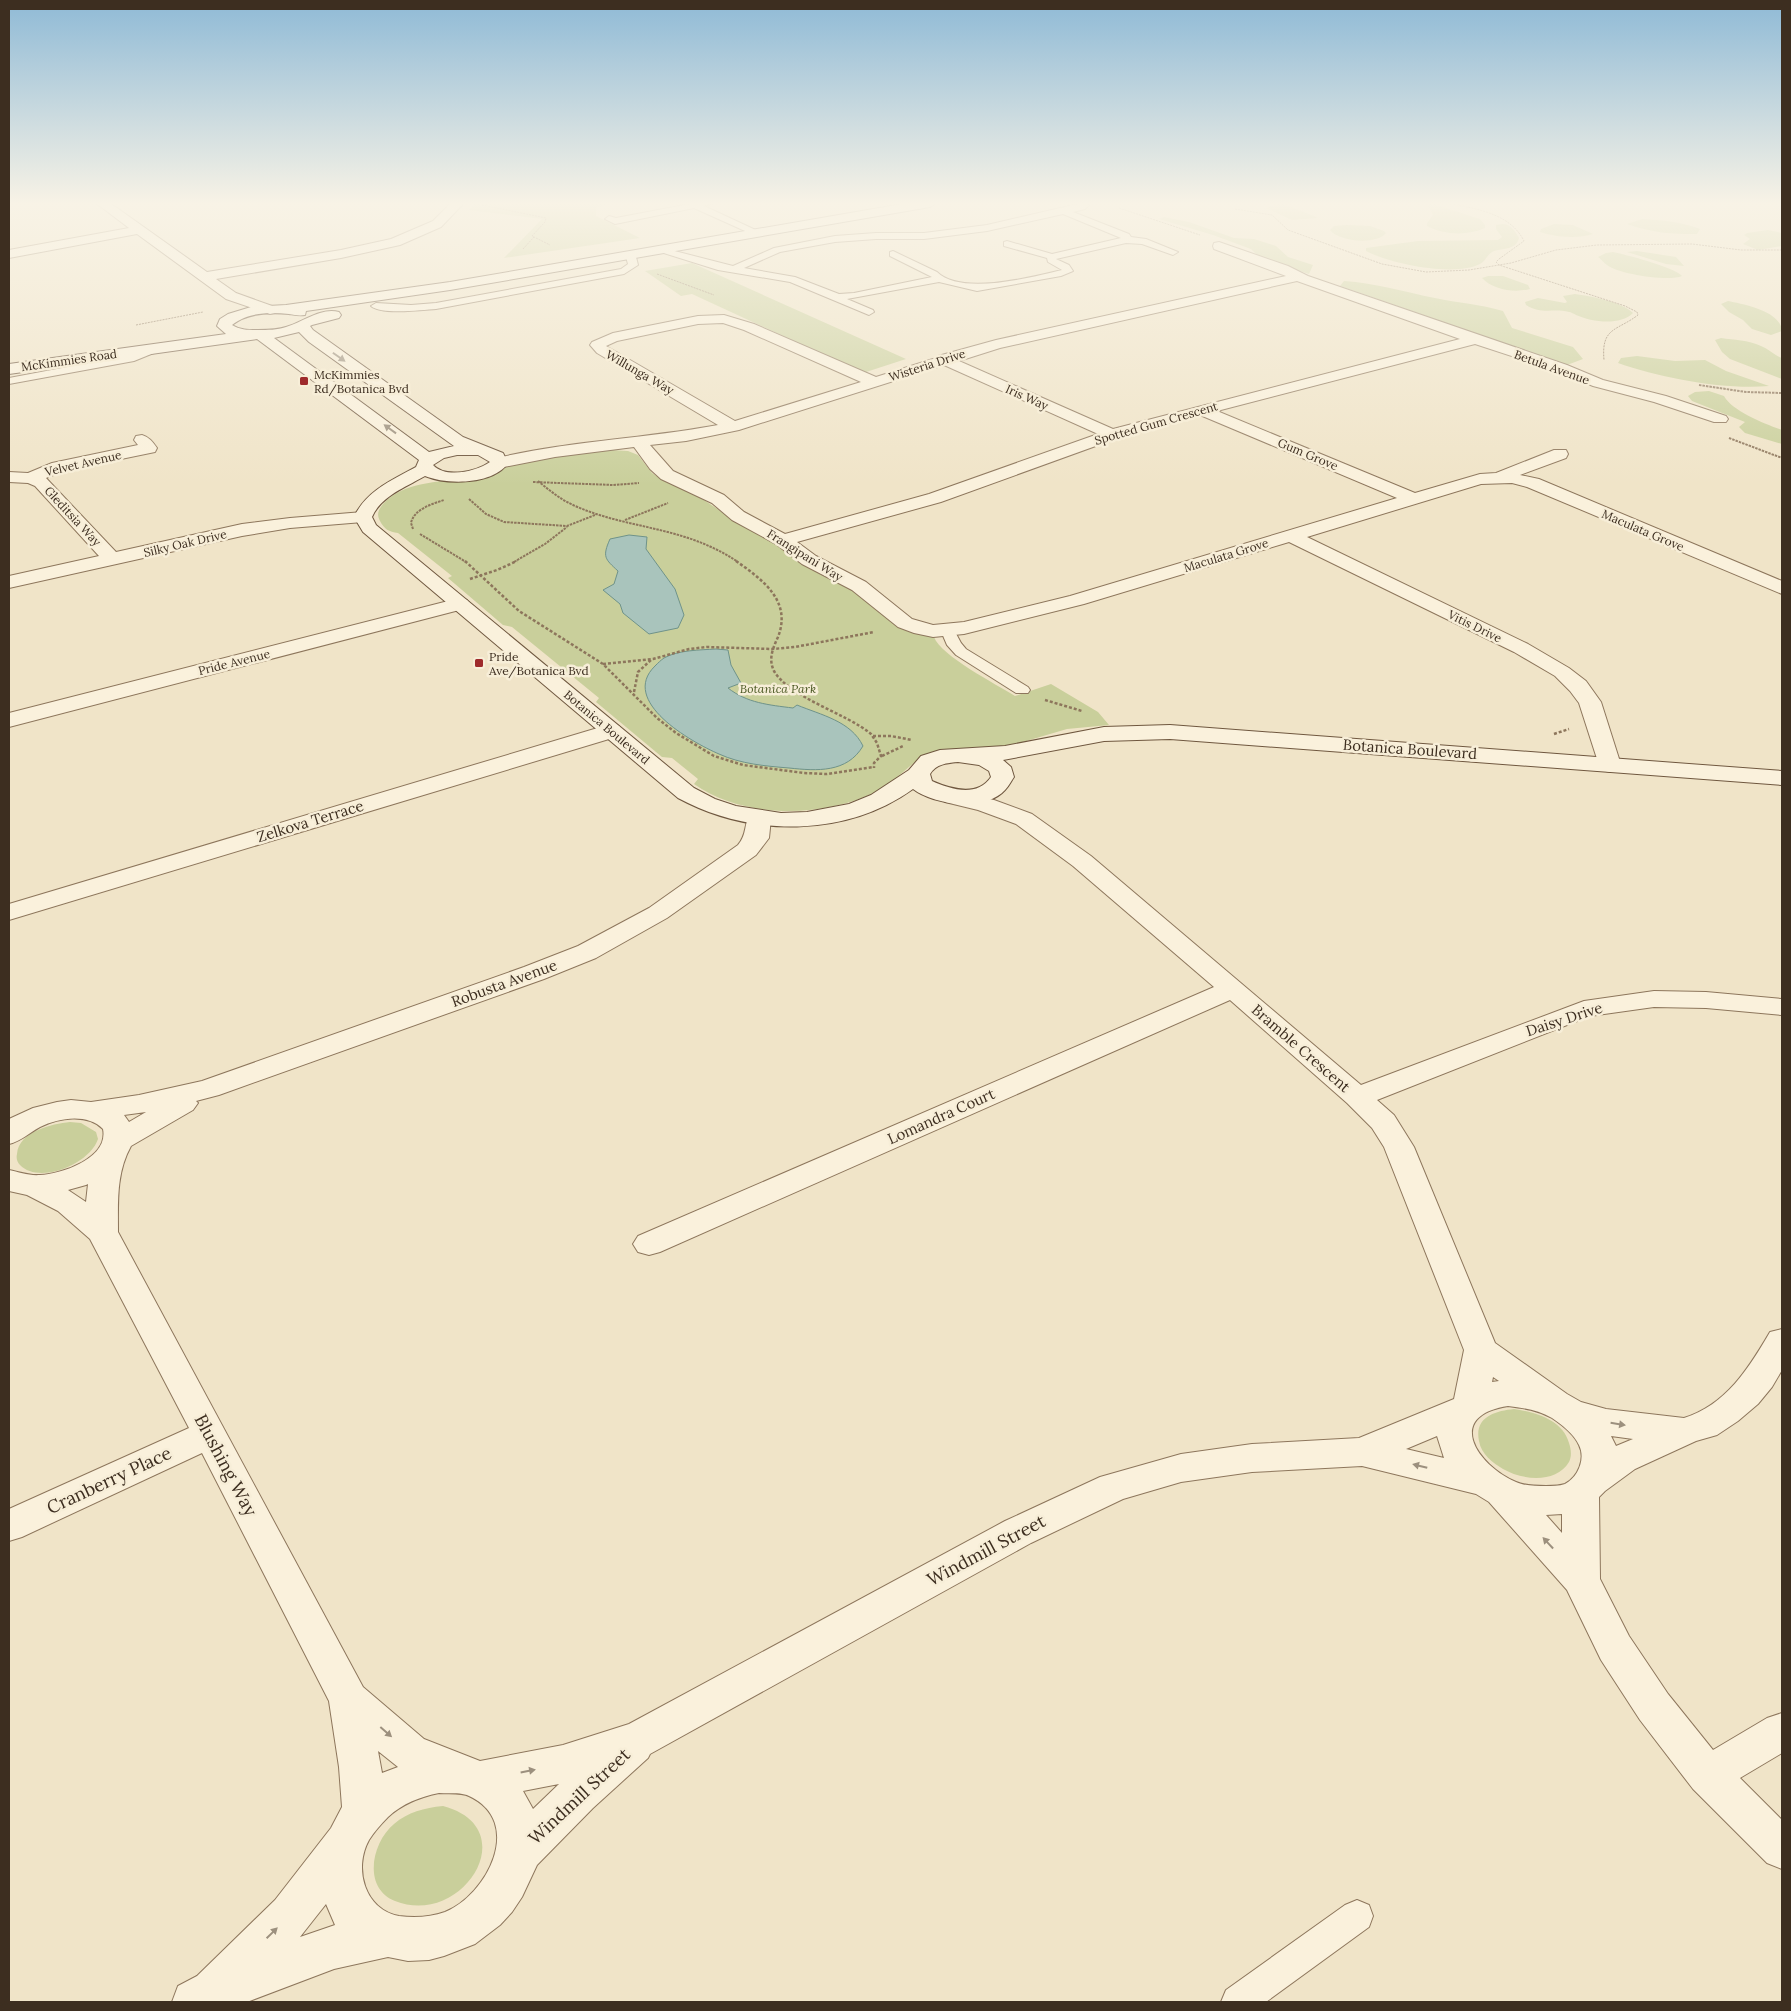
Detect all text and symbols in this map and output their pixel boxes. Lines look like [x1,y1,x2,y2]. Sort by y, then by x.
street label: Wisteria Drive [887,345,968,384]
street label: McKimmies Road [20,346,118,374]
street label: Betula Avenue [1512,346,1592,388]
street label: Willunga Way [603,347,677,398]
one-way arrow [332,352,346,362]
place label: McKimmies Rd/Botanica Bvd [314,367,409,397]
marker: McKimmies Rd/Botanica Bvd [298,375,310,387]
street label: Iris Way [1003,381,1051,413]
street label: Spotted Gum Crescent [1093,398,1220,448]
one-way arrow [383,424,397,434]
street label: Gum Grove [1276,435,1341,474]
street label: Velvet Avenue [42,447,123,479]
street label: Gleditsia Way [41,483,105,550]
street label: Maculata Grove [1600,506,1687,554]
street label: Silky Oak Drive [142,526,228,560]
street label: Frangipani Way [764,526,846,585]
street label: Maculata Grove [1182,535,1271,575]
street label: Vitis Drive [1445,606,1505,646]
street label: Pride Avenue [197,646,272,678]
place label: Pride Ave/Botanica Bvd [488,649,589,679]
marker: Pride Ave/Botanica Bvd [473,657,485,669]
park label: Botanica Park [740,681,816,696]
street label: Botanica Boulevard [561,687,653,767]
street label: Botanica Boulevard [1342,735,1478,763]
street label: Zelkova Terrace [254,796,366,846]
street label: Robusta Avenue [449,955,559,1011]
street label: Daisy Drive [1523,998,1605,1040]
street label: Bramble Crescent [1248,1000,1354,1096]
street label: Lomandra Court [884,1084,998,1148]
street label: Blushing Way [189,1410,263,1520]
one-way arrow [1611,1421,1627,1429]
street label: Cranberry Place [43,1441,175,1519]
one-way arrow [1412,1462,1427,1470]
street label: Windmill Street [923,1509,1049,1591]
one-way arrow [1542,1537,1554,1549]
one-way arrow [379,1726,392,1737]
street label: Windmill Street [523,1743,635,1849]
one-way arrow [521,1766,537,1774]
one-way arrow [266,1927,278,1939]

